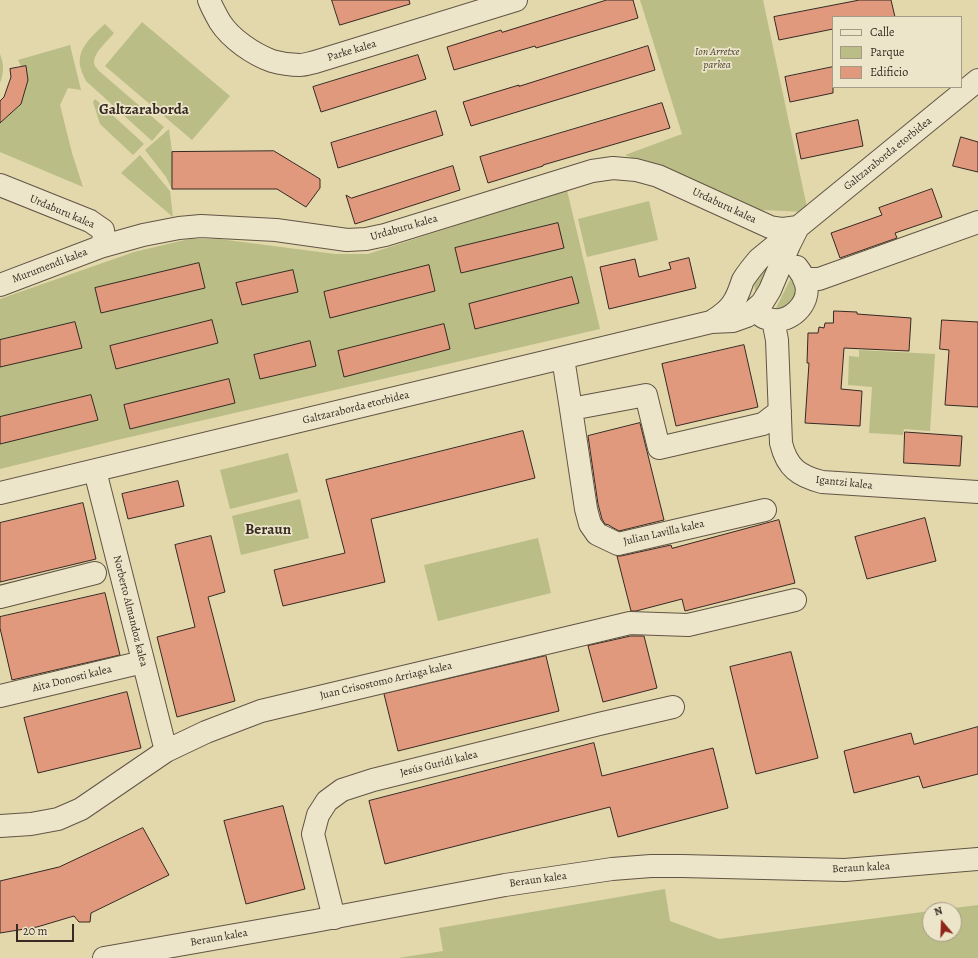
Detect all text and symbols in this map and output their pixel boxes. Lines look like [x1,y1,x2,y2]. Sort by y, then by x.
legend [832,16,962,88]
text: Calle [870,24,894,40]
street label: Parke kalea [326,37,378,65]
text: Parque [870,44,905,60]
park label: Ion Arretxe parkea [695,45,739,71]
text: Edificio [870,64,908,80]
district label: Galtzaraborda [99,101,189,119]
street label: Galtzaraborda etorbidea [841,114,935,194]
street label: Urdaburu kalea [690,185,758,227]
street label: Urdaburu kalea [27,192,97,232]
street label: Urdaburu kalea [369,212,439,244]
street label: Murumendi kalea [10,246,90,286]
street label: Galtzaraborda etorbidea [301,388,411,428]
street label: Igantzi kalea [815,473,873,493]
street label: Julian Lavilla kalea [622,517,706,549]
district label: Beraun [245,521,291,539]
street label: Norberto Almandoz kalea [110,554,150,668]
street label: Juan Crisostomo Arriaga kalea [319,659,453,703]
street label: Aita Donosti kalea [31,663,113,695]
street label: Jesús Guridi kalea [399,748,479,780]
street label: Beraun kalea [832,860,890,876]
street label: Beraun kalea [508,869,568,891]
north arrow [922,902,962,942]
text: N [932,903,944,920]
scale bar [18,916,76,942]
text: 20 m [23,923,47,939]
street label: Beraun kalea [189,926,249,950]

